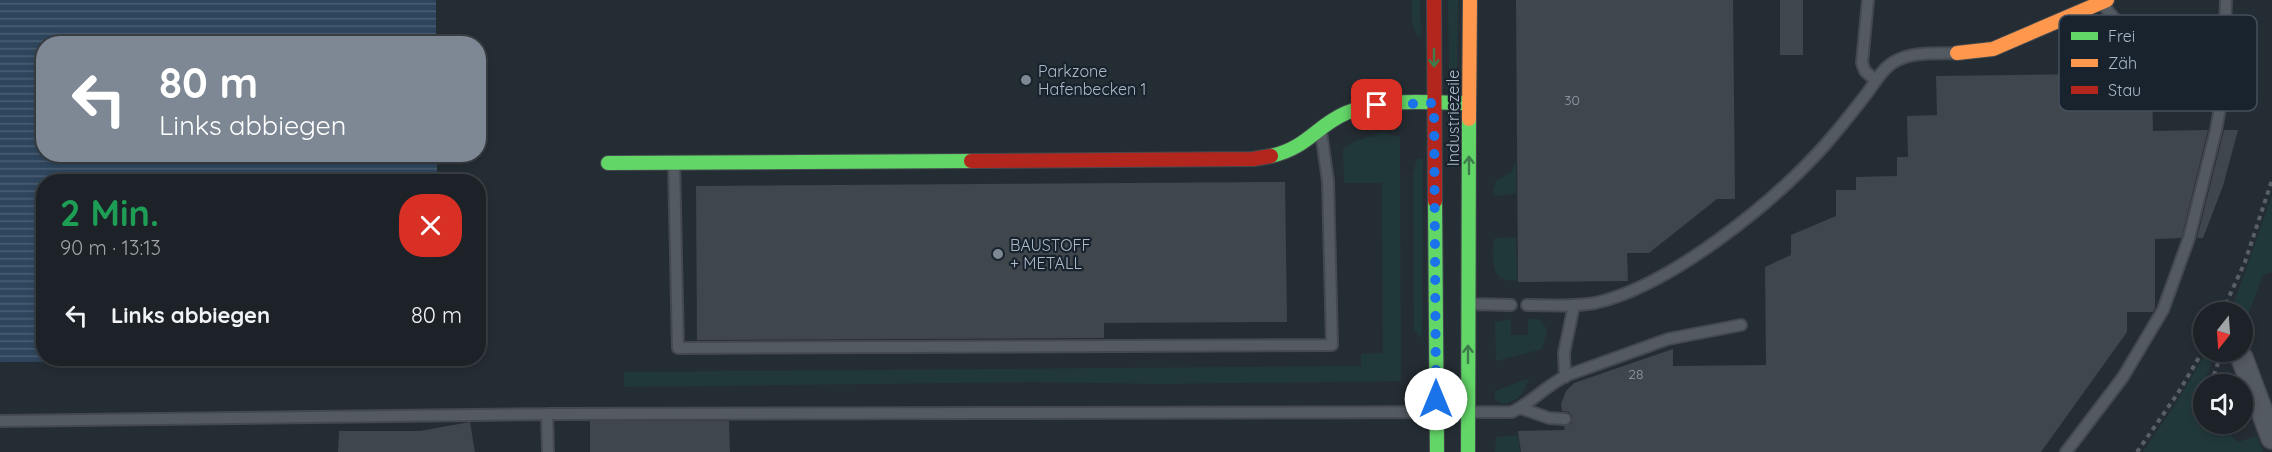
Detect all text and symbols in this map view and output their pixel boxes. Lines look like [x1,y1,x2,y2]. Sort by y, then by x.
legend [2059,15,2257,111]
text: Frei [2108,26,2135,46]
one-way arrow [1428,48,1440,68]
text: Zäh [2108,53,2137,73]
text: 80 m [159,56,258,109]
icon: left [60,60,138,138]
place label: Parkzone Hafenbecken 1 [1038,61,1146,99]
street label: Industriezeile [1443,70,1463,166]
marker: Parkzone Hafenbecken 1 [1019,73,1033,87]
pin [1351,79,1402,130]
text: Stau [2108,80,2141,100]
icon: arrive [1360,88,1393,121]
house number: 30 [1564,91,1580,109]
text: Links abbiegen [159,108,346,142]
one-way arrow [1463,155,1475,175]
text: 2 Min. [60,190,159,235]
button: close [399,194,462,257]
text: 90 m · 13:13 [60,235,161,260]
place label: BAUSTOFF + METALL [1010,235,1091,273]
marker: BAUSTOFF + METALL [991,247,1005,261]
icon: left [60,299,93,332]
text: Links abbiegen [111,301,270,329]
text: 80 m [411,301,462,329]
north arrow [2193,302,2253,362]
map controls [2193,302,2253,434]
one-way arrow [1462,344,1474,364]
house number: 28 [1628,365,1644,383]
position arrow [1404,367,1468,431]
button: sound [2193,374,2253,434]

